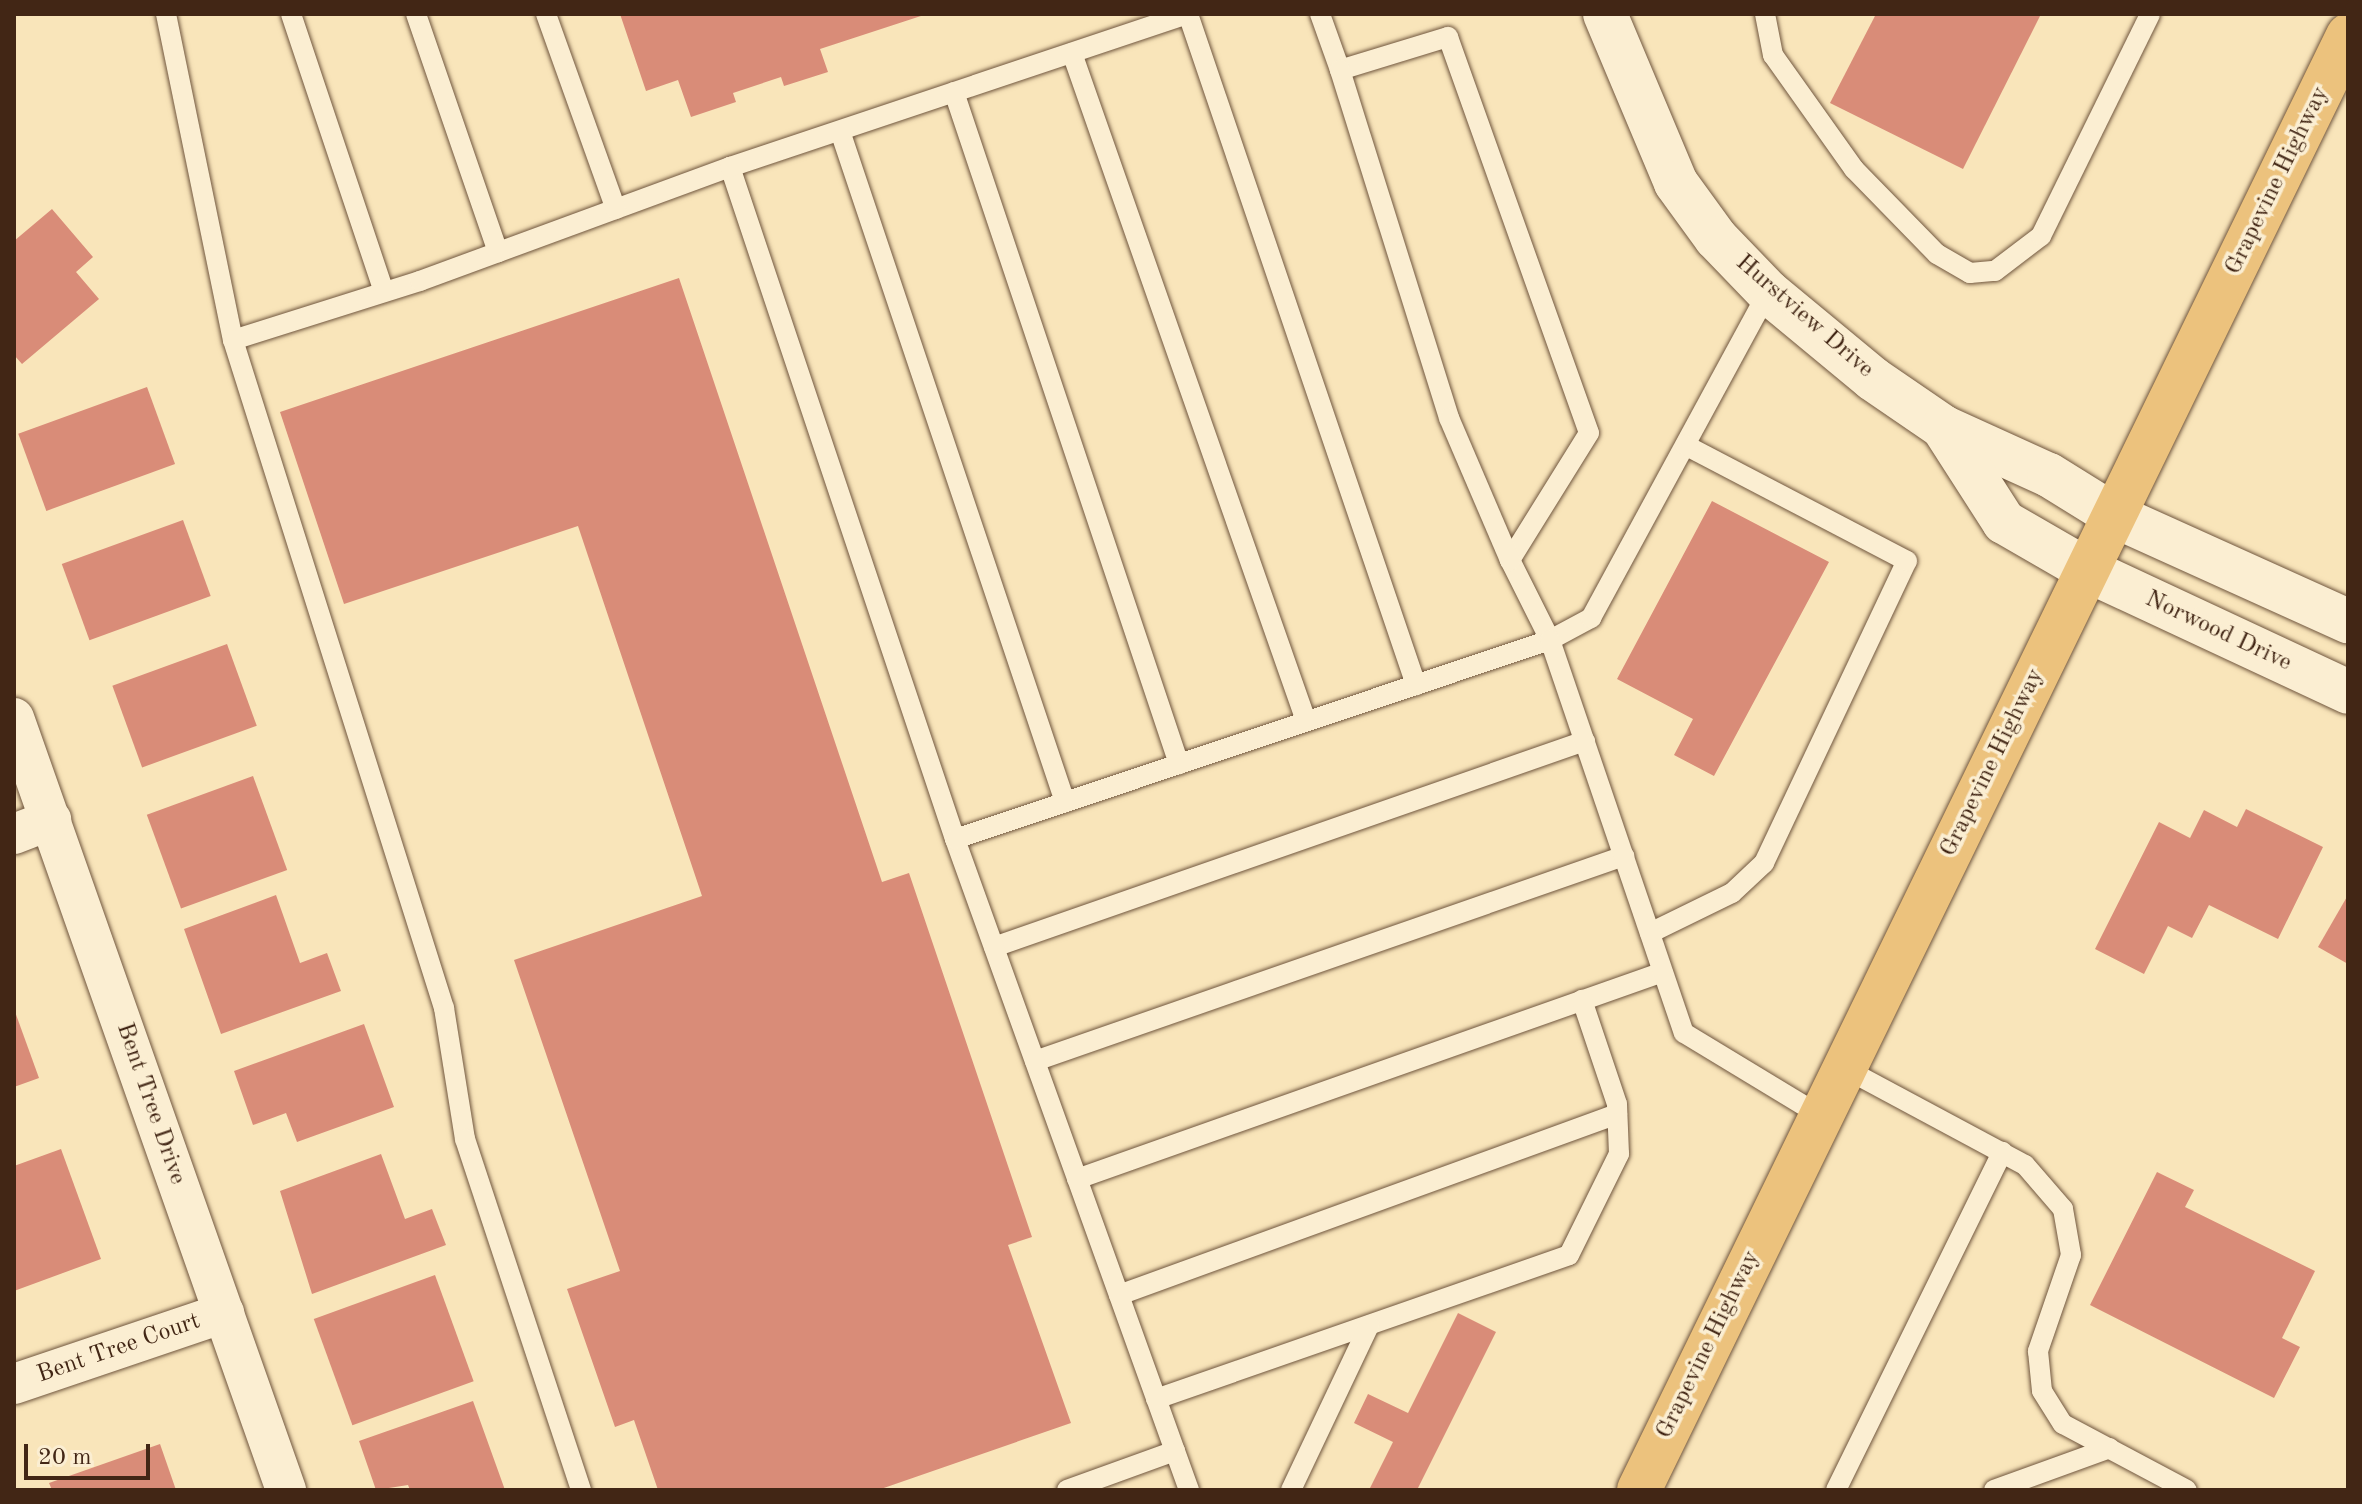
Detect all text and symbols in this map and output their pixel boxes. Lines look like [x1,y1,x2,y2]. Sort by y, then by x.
street label: Grapevine Highway [2220,82,2336,280]
street label: Hurstview Drive [1729,249,1879,385]
street label: Norwood Drive [2140,585,2296,679]
street label: Grapevine Highway [1935,664,2051,862]
street label: Bent Tree Drive [109,1019,191,1189]
street label: Grapevine Highway [1651,1246,1767,1444]
street label: Bent Tree Court [34,1308,204,1390]
scale bar [28,1428,154,1478]
text: 20 m [38,1446,92,1470]

